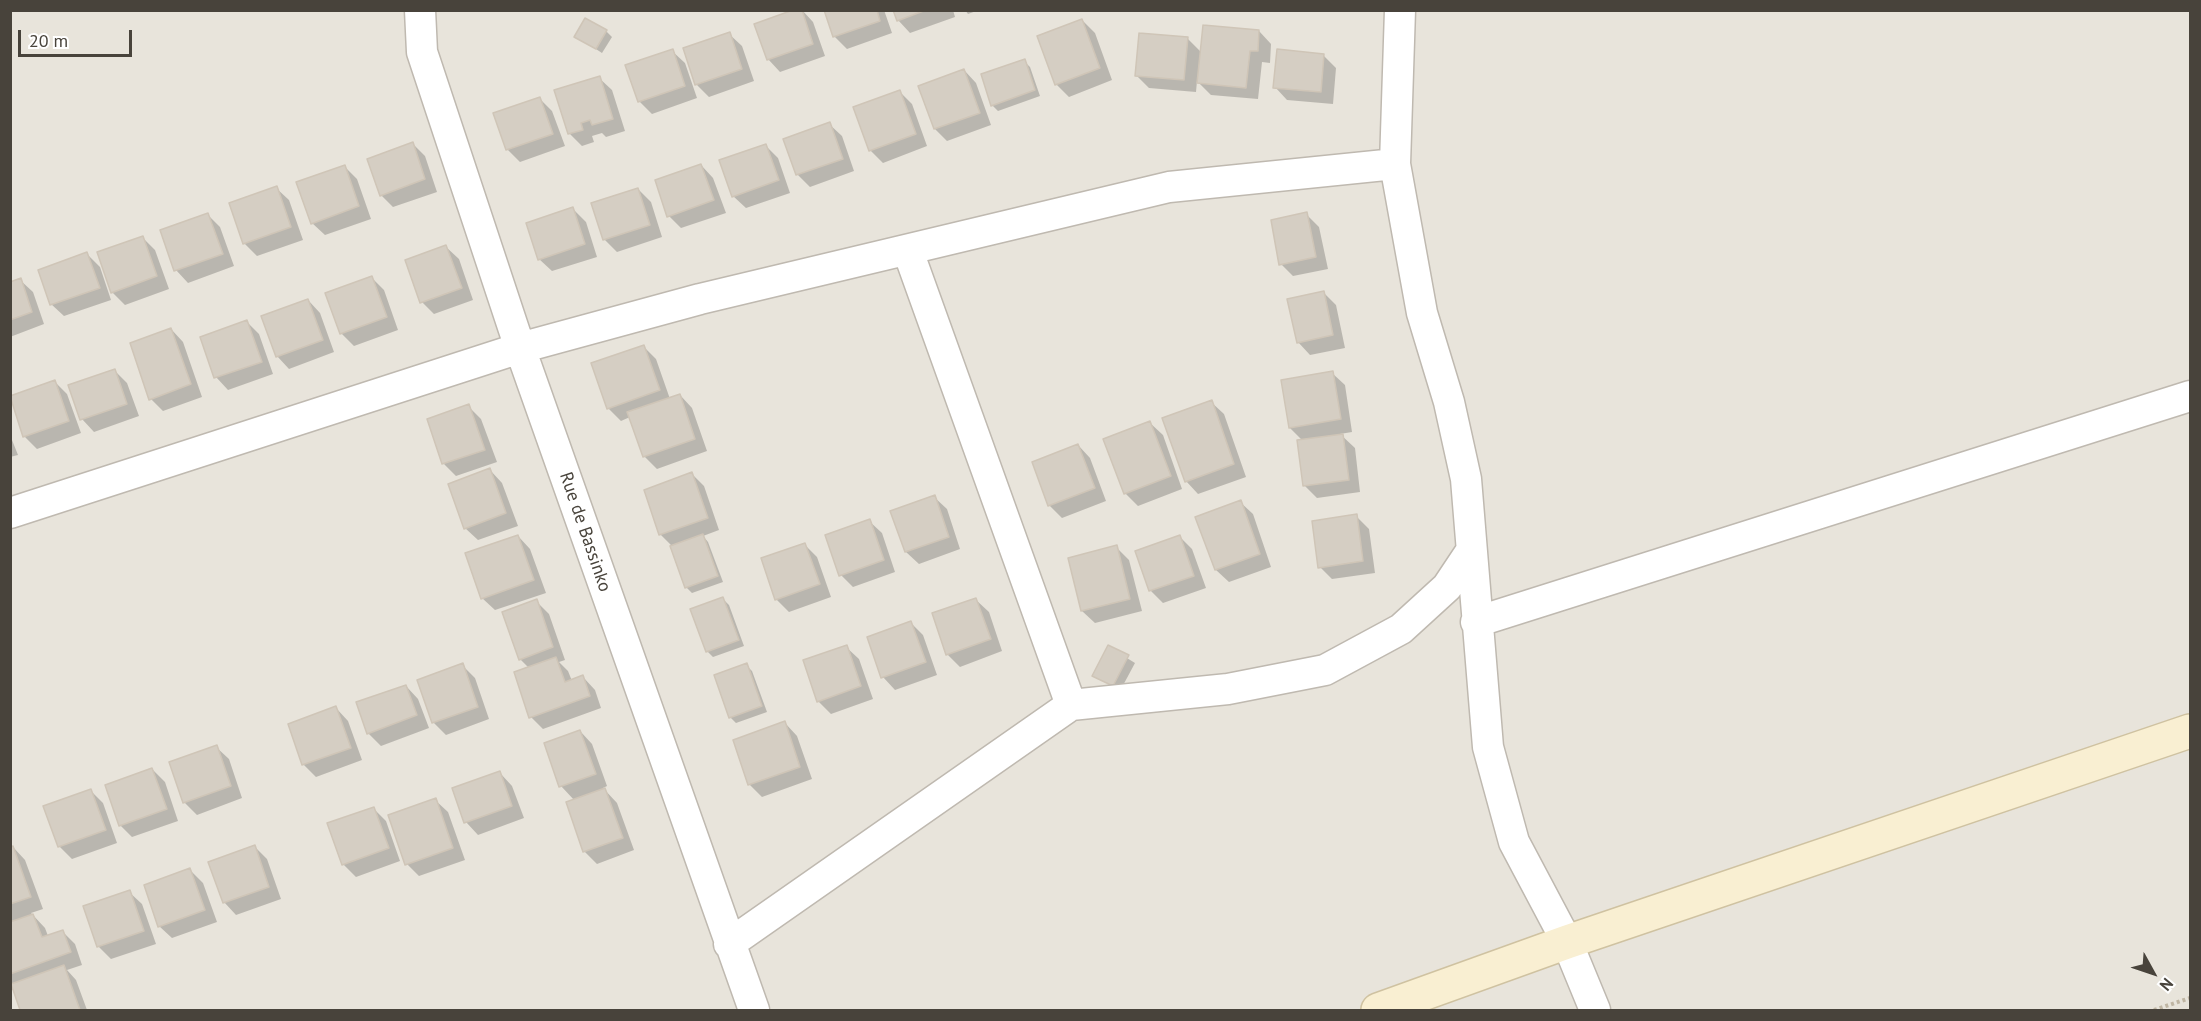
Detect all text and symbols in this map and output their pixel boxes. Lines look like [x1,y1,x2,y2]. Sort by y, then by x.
scale bar [21,18,135,56]
text: 20 m [29,29,68,52]
street label: Rue de Bassinko [554,469,616,595]
north arrow [2123,943,2183,1003]
text: N [2156,974,2178,995]

